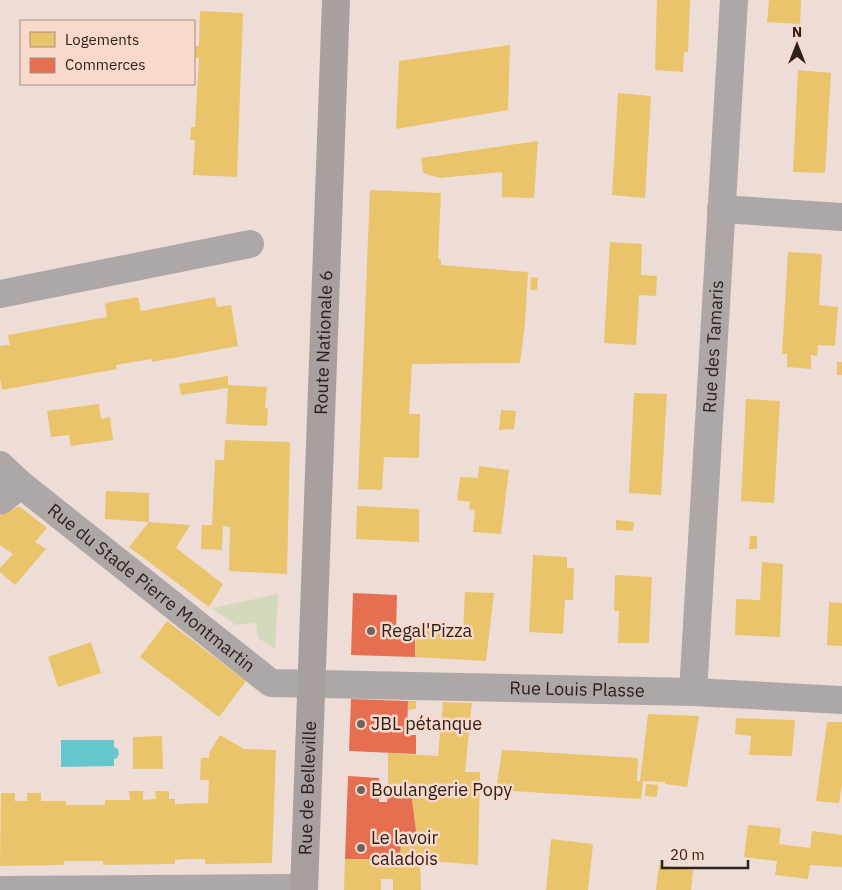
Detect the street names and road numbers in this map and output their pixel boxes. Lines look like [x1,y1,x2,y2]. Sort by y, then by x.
street label: Route Nationale 6 [309,269,337,415]
street label: Rue des Tamaris [698,279,728,414]
street label: Rue du Stade Pierre Montmartin [43,498,260,677]
street label: Rue Louis Plasse [509,676,645,702]
street label: Rue de Belleville [293,720,321,856]

